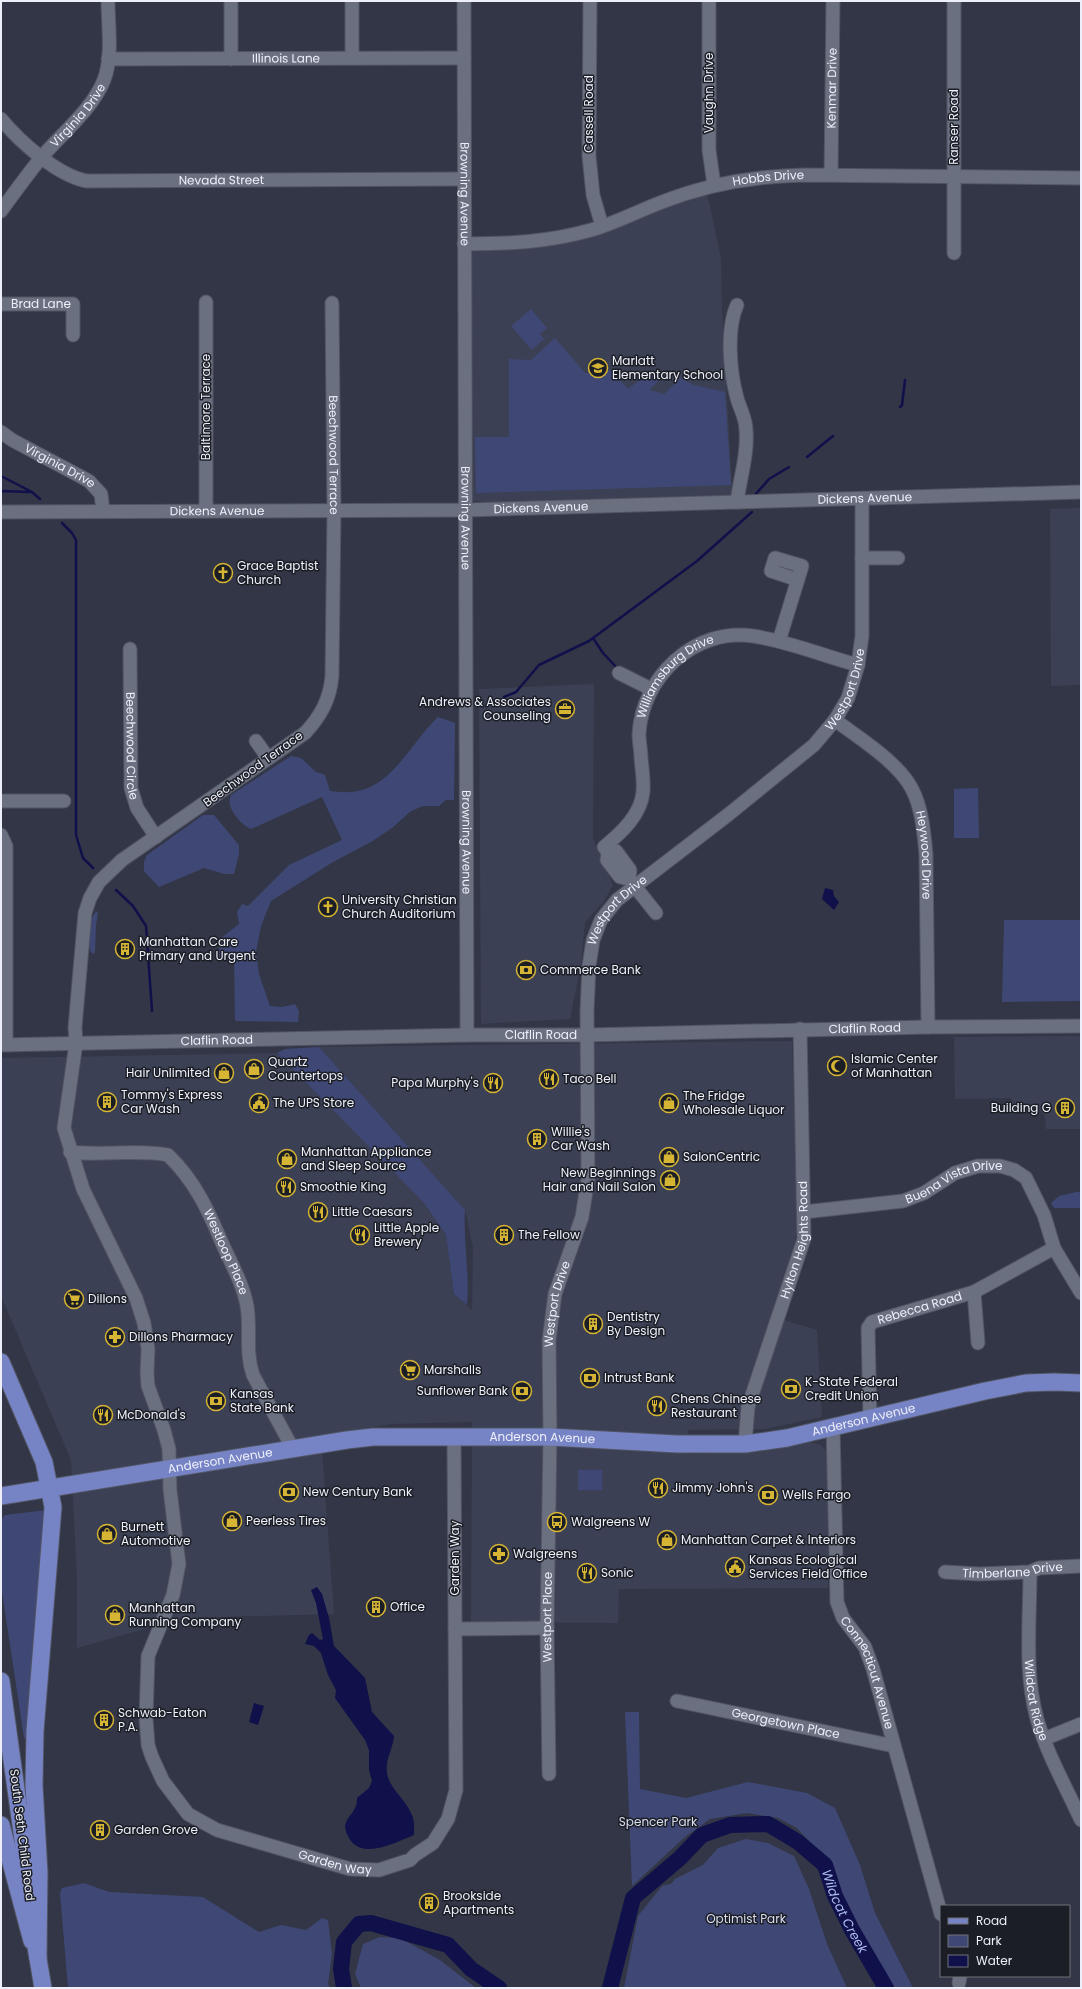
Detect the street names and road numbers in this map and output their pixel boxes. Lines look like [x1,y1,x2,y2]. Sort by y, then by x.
street label: Kenmar Drive [823,48,840,128]
street label: Illinois Lane [252,49,320,67]
street label: Vaughn Drive [700,53,717,133]
street label: Cassell Road [580,75,597,153]
street label: Virginia Drive [46,80,109,151]
street label: Ranser Road [945,89,962,165]
street label: Browning Avenue [456,142,474,246]
street label: Hobbs Drive [731,166,804,190]
street label: Nevada Street [179,171,264,189]
street label: Brad Lane [11,295,71,312]
street label: Baltimore Terrace [197,354,214,460]
street label: Beechwood Terrace [325,395,343,515]
street label: Virginia Drive [22,439,100,491]
street label: Browning Avenue [457,466,475,570]
street label: Dickens Avenue [817,488,912,508]
street label: Dickens Avenue [493,497,589,517]
street label: Dickens Avenue [170,502,264,519]
street label: Williamsburg Drive [632,630,716,720]
street label: Westport Drive [821,647,868,734]
street label: Beechwood Circle [122,692,143,802]
street label: Beechwood Terrace [199,727,306,811]
street label: Browning Avenue [458,790,476,894]
street label: Heywood Drive [912,809,936,900]
street label: Westport Drive [583,871,650,947]
street label: Claflin Road [828,1019,901,1037]
street label: Claflin Road [505,1026,577,1043]
street label: Claflin Road [181,1031,253,1049]
street label: Buena Vista Drive [903,1157,1002,1207]
street label: Hylton Heights Road [776,1181,812,1301]
street label: Westloop Place [200,1206,253,1297]
street label: Westport Drive [540,1258,574,1347]
street label: Rebecca Road [875,1287,964,1328]
street label: Anderson Avenue [810,1399,917,1440]
street label: Anderson Avenue [489,1428,596,1447]
street label: Anderson Avenue [166,1443,274,1477]
street label: Garden Way [446,1520,463,1595]
street label: Timberlane Drive [962,1558,1063,1582]
street label: Westport Place [538,1572,556,1662]
street label: Connecticut Avenue [837,1612,898,1731]
street label: Wildcat Ridge [1021,1659,1053,1743]
street label: Georgetown Place [730,1704,841,1743]
street label: South Seth Child Road [6,1768,39,1902]
street label: Garden Way [296,1845,372,1878]

